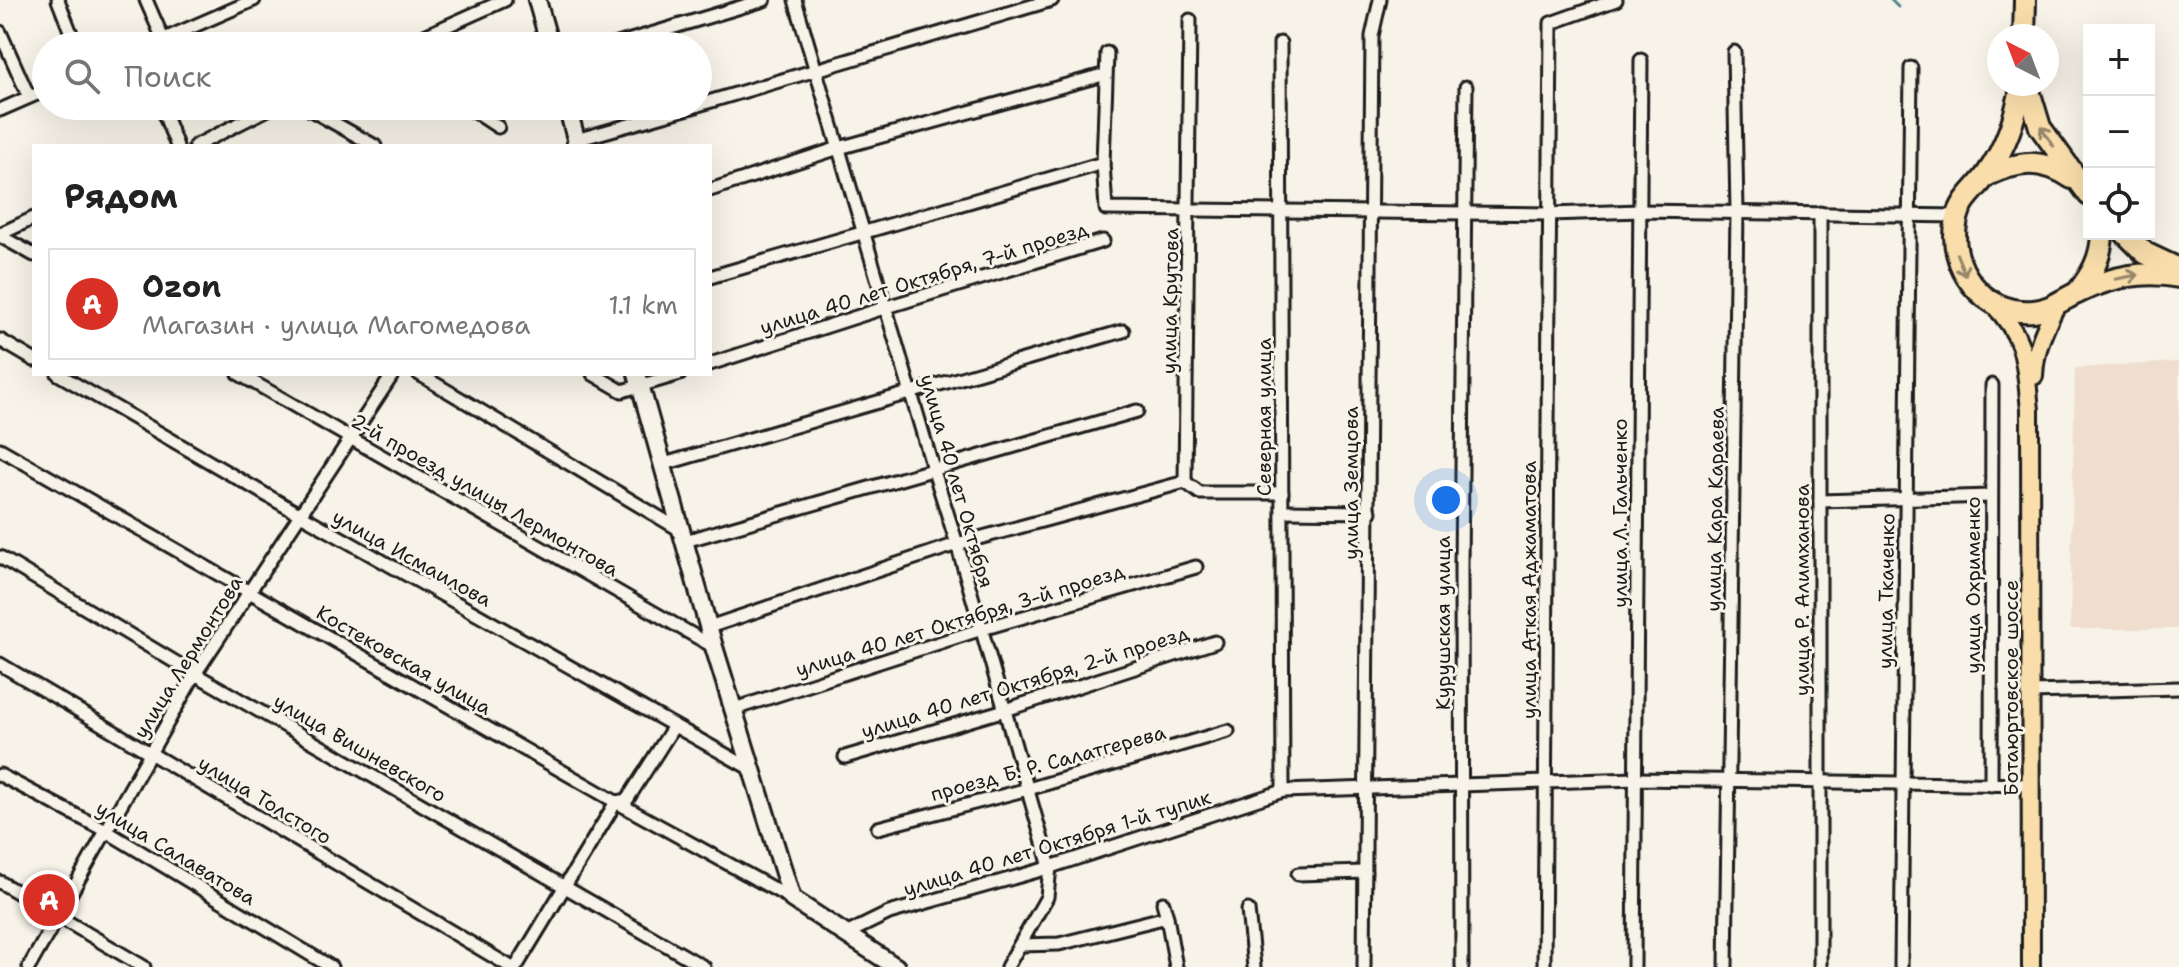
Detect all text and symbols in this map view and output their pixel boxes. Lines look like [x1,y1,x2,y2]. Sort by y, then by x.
north arrow [1987,24,2059,96]
map controls [2083,24,2155,240]
button: + [2083,24,2155,96]
search box [32,32,712,120]
icon: search [60,54,104,98]
text: Поиск [124,56,212,97]
button: − [2083,96,2155,168]
one-way arrow [2038,125,2054,148]
button: locate [2083,168,2155,240]
text: Рядом [64,173,178,219]
street label: улица 40 лет Октября, 7-й проезд [757,215,1092,340]
street label: улица Крутова [1156,227,1184,374]
one-way arrow [1955,252,1970,277]
text: Ozon [142,266,221,307]
one-way arrow [2114,268,2139,283]
text: A [82,287,102,322]
text: 1.1 km [608,287,678,322]
text: Магазин · улица Магомедова [142,307,530,342]
street label: Северная улица [1251,337,1277,496]
street label: улица 40 лет Октября [914,371,1000,591]
street label: улица Земцова [1338,406,1364,560]
street label: улица Кара Караева [1700,406,1730,612]
street label: 2-й проезд улицы Лермонтова [346,408,624,583]
street label: улица Л. Гальченко [1607,418,1633,608]
street label: улица Аткая Аджаматова [1516,460,1542,719]
your location [1426,480,1466,520]
street label: улица Р. Алимханова [1789,483,1815,696]
street label: улица Охрименко [1960,496,1986,674]
street label: улица Исмаилова [328,503,497,613]
street label: улица Ткаченко [1872,513,1900,669]
street label: Курушская улица [1430,535,1456,710]
street label: улица 40 лет Октября, 3-й проезд [792,557,1128,683]
street label: улица Лермонтова [127,570,249,743]
street label: Ботаюртовское шоссе [1998,580,2024,796]
street label: Костековская улица [312,599,497,721]
street label: улица 40 лет Октября, 2-й проезд [858,620,1192,744]
street label: улица Вишневского [269,688,451,808]
street label: проезд Б. Р. Салатгерева [927,719,1169,807]
street label: улица Толстого [193,750,337,850]
street label: улица 40 лет Октября 1-й тупик [900,784,1214,902]
street label: улица Салаватова [91,795,261,911]
pin: A [23,870,75,930]

